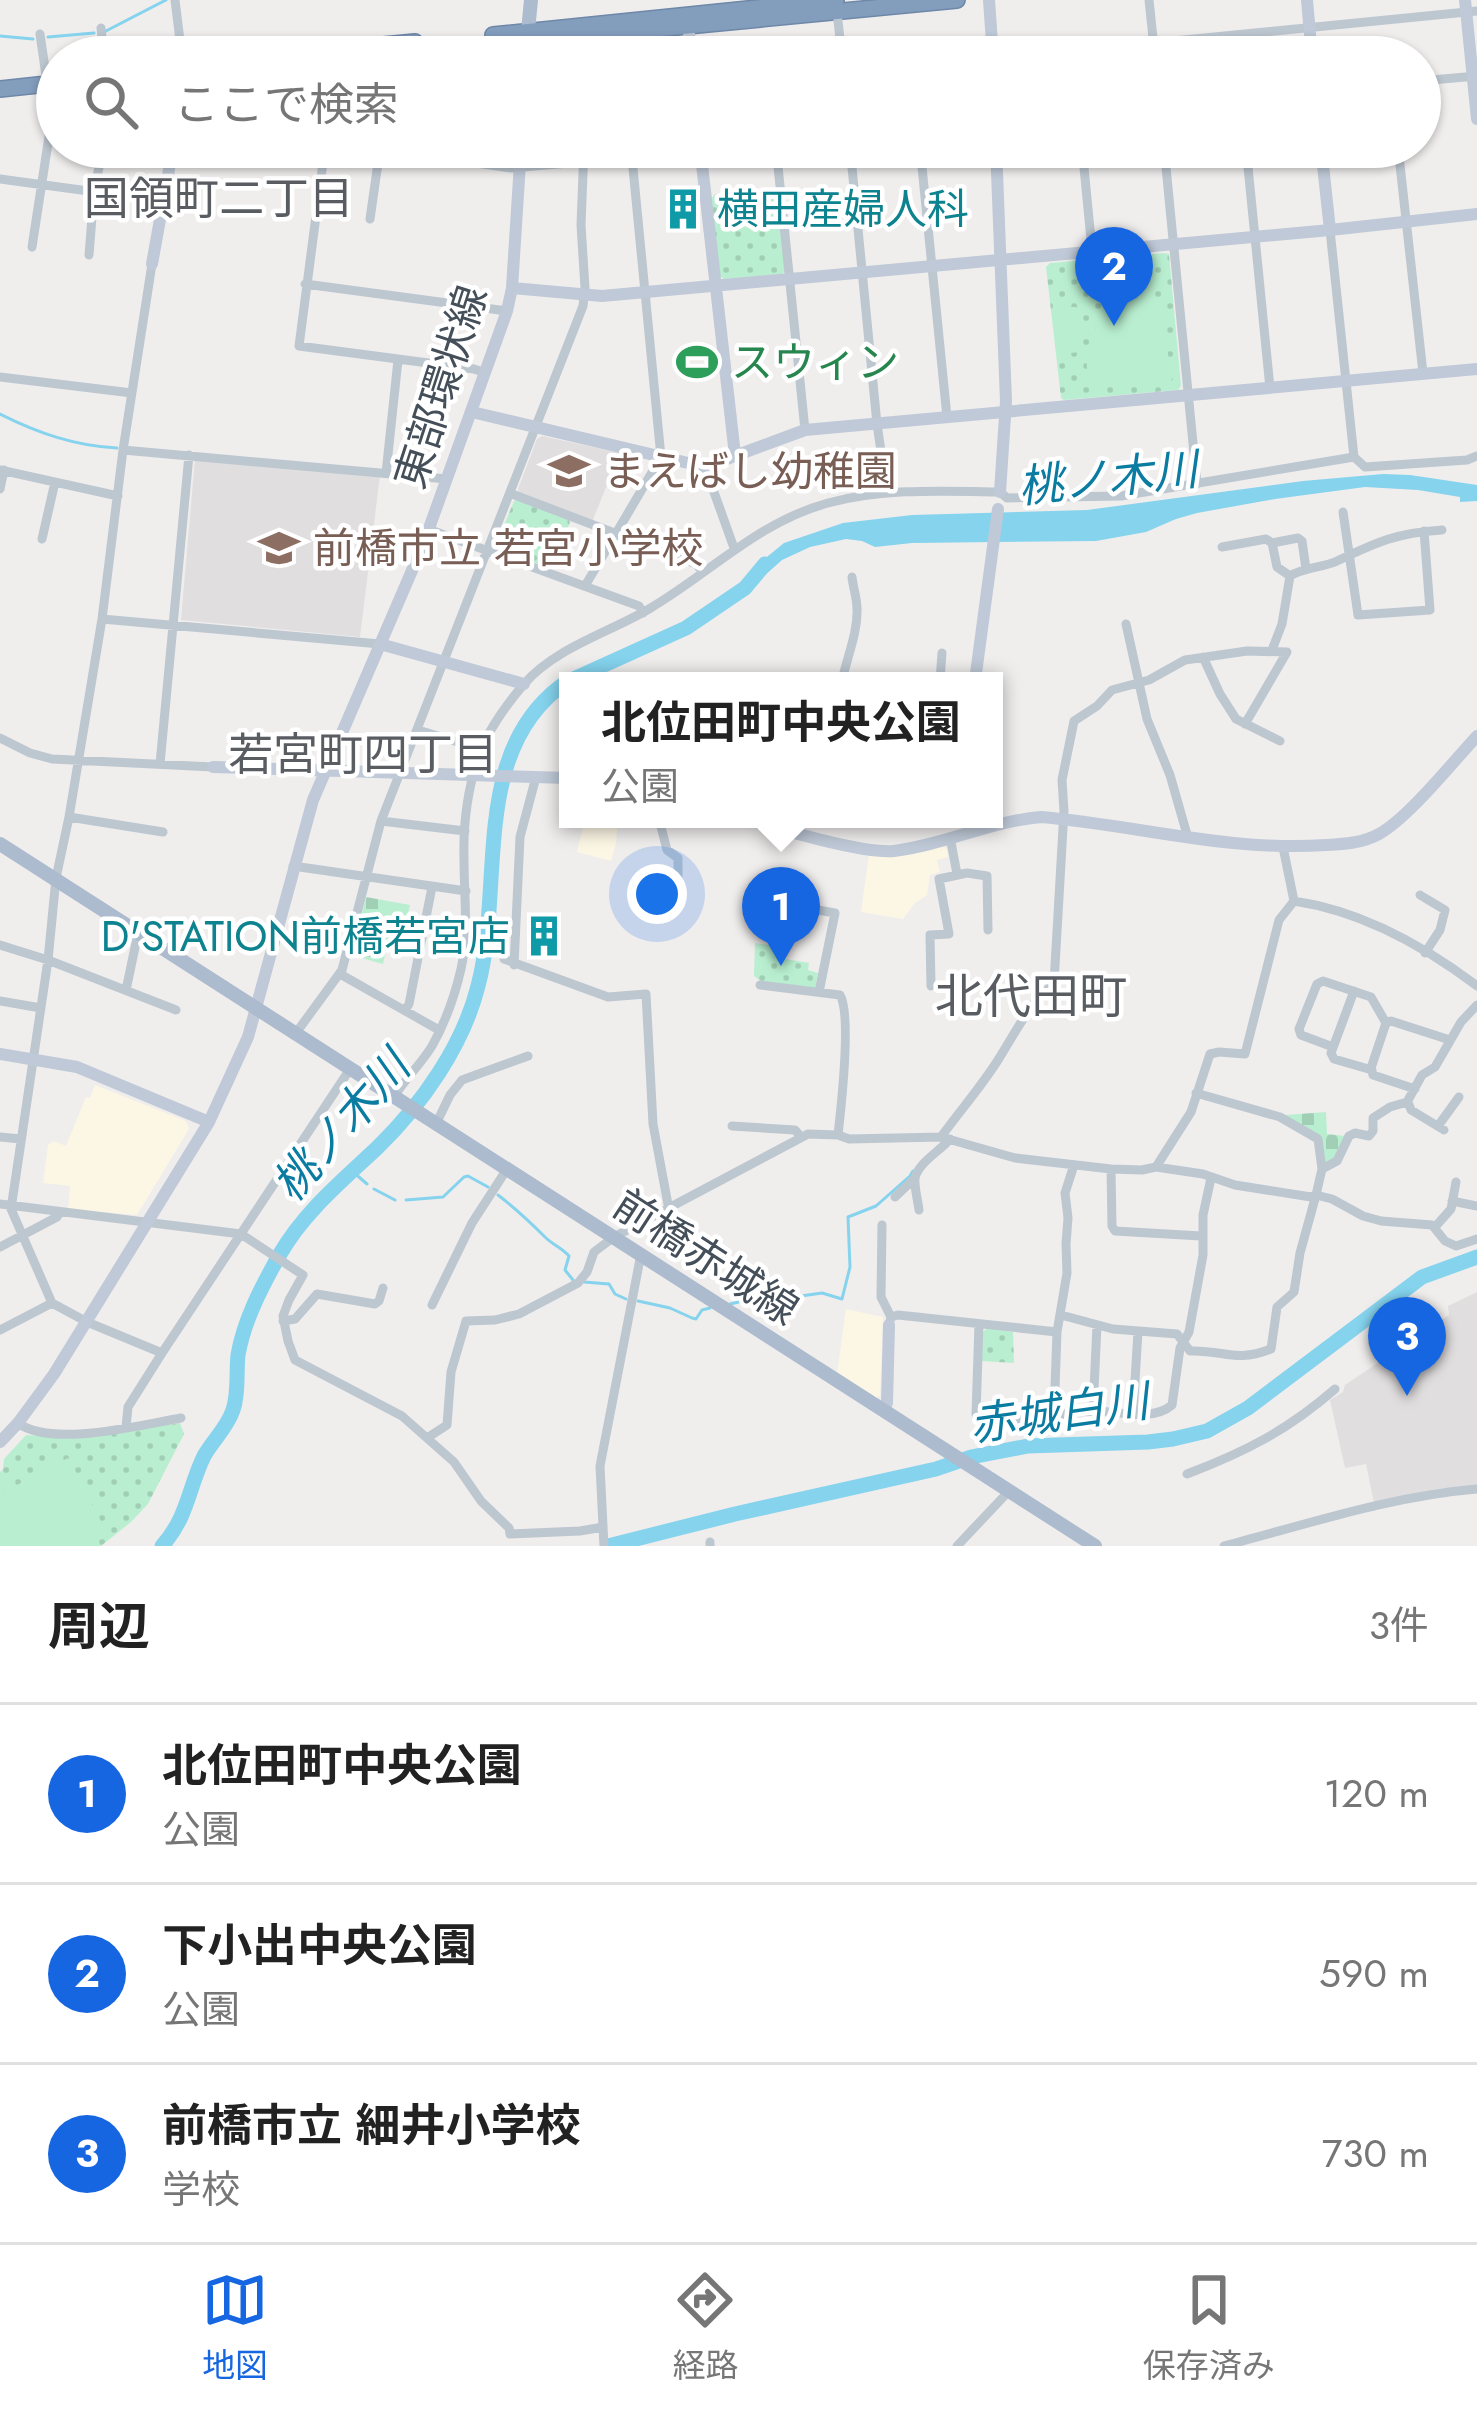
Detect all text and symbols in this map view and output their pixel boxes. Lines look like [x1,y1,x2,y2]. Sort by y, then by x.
search box [36,36,1441,168]
icon: search [78,69,144,135]
text: ここで検索 [174,72,399,137]
district label: 国領町二丁目 [84,166,354,231]
place label: 横田産婦人科 [717,179,969,240]
building icon: 横田産婦人科 [660,186,706,232]
pin: 2 [1075,227,1153,326]
street label: 東部環状線 [380,278,502,496]
place label: スウィン [731,332,899,393]
sports icon: スウィン [674,339,720,385]
water label: 桃ノ木川 [1015,436,1205,520]
place label: まえばし幼稚園 [603,441,897,502]
school or university icon: まえばし幼稚園 [546,448,592,494]
place label: 前橋市立 若宮小学校 [313,518,704,579]
school or university icon: 前橋市立 若宮小学校 [256,525,302,571]
popup [559,672,1003,828]
text: 北位田町中央公園 [601,690,961,755]
district label: 若宮町四丁目 [228,722,498,787]
text: 公園 [601,758,679,815]
your location [627,864,687,924]
pin: 1 [742,867,820,966]
place label: D'STATION前橋若宮店 [101,906,510,967]
building icon: D'STATION前橋若宮店 [521,913,567,959]
district label: 北代田町 [935,962,1127,1031]
water label: 桃ノ木川 [257,1034,427,1215]
street label: 前橋赤城線 [601,1174,811,1340]
pin: 3 [1368,1297,1446,1396]
water label: 赤城白川 [965,1368,1157,1458]
text: 周辺 [48,1589,150,1663]
text: 3件 [1369,1597,1429,1654]
text: 北位田町中央公園 [162,1733,522,1798]
text: 1 [77,1765,97,1822]
text: 120 m [1324,1765,1429,1822]
text: 公園 [162,1801,240,1858]
text: 下小出中央公園 [162,1913,477,1978]
text: 2 [74,1945,100,2002]
text: 590 m [1319,1945,1429,2002]
text: 公園 [162,1981,240,2038]
text: 前橋市立 細井小学校 [162,2093,581,2158]
text: 3 [75,2125,99,2182]
text: 730 m [1322,2125,1429,2182]
text: 学校 [162,2161,240,2218]
tab: 地図 [202,2267,268,2389]
tab: 経路 [672,2267,738,2389]
tab: 保存済み [1143,2267,1275,2389]

